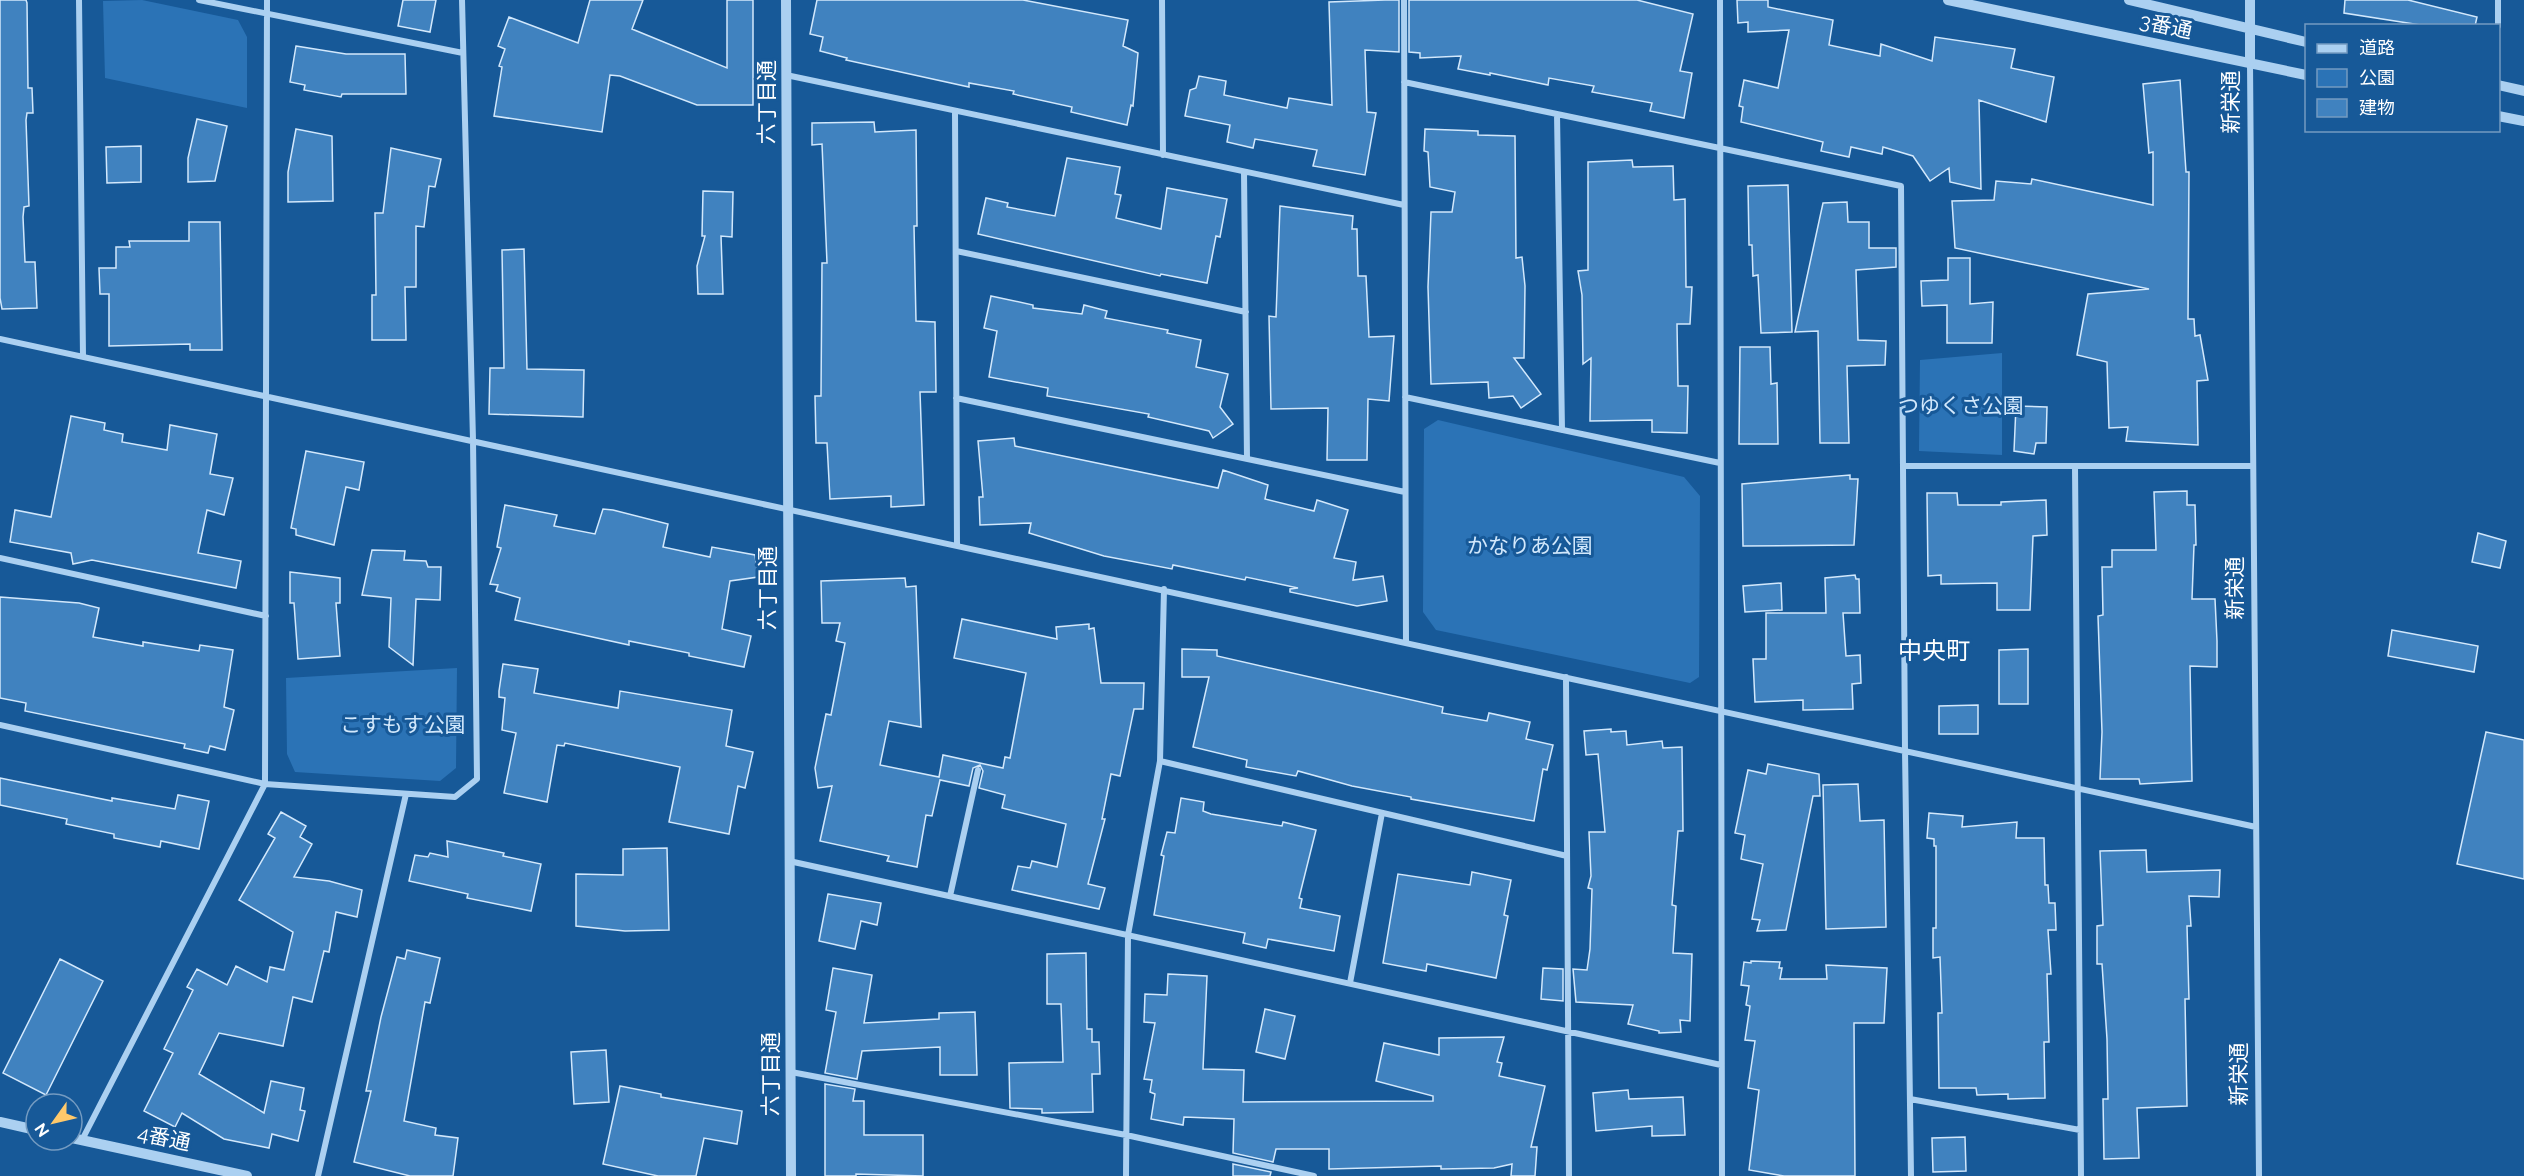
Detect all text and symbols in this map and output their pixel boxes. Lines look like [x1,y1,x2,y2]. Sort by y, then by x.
street label: 3番通 [2137,8,2195,43]
legend [2305,24,2500,132]
text: 道路 [2359,37,2395,58]
street label: 六丁目通 [754,60,779,144]
text: 公園 [2359,67,2395,88]
street label: 新栄通 [2218,71,2243,134]
text: 建物 [2359,97,2395,118]
park label: つゆくさ公園 [1898,393,2024,418]
park label: かなりあ公園 [1467,533,1593,558]
street label: 六丁目通 [755,546,780,630]
street label: 新栄通 [2222,557,2247,620]
district label: 中央町 [1898,636,1970,665]
park label: こすもす公園 [340,712,466,737]
street label: 六丁目通 [758,1032,783,1116]
street label: 新栄通 [2226,1043,2251,1106]
north arrow [24,1092,84,1152]
text: N [31,1120,53,1140]
street label: 4番通 [135,1120,193,1155]

